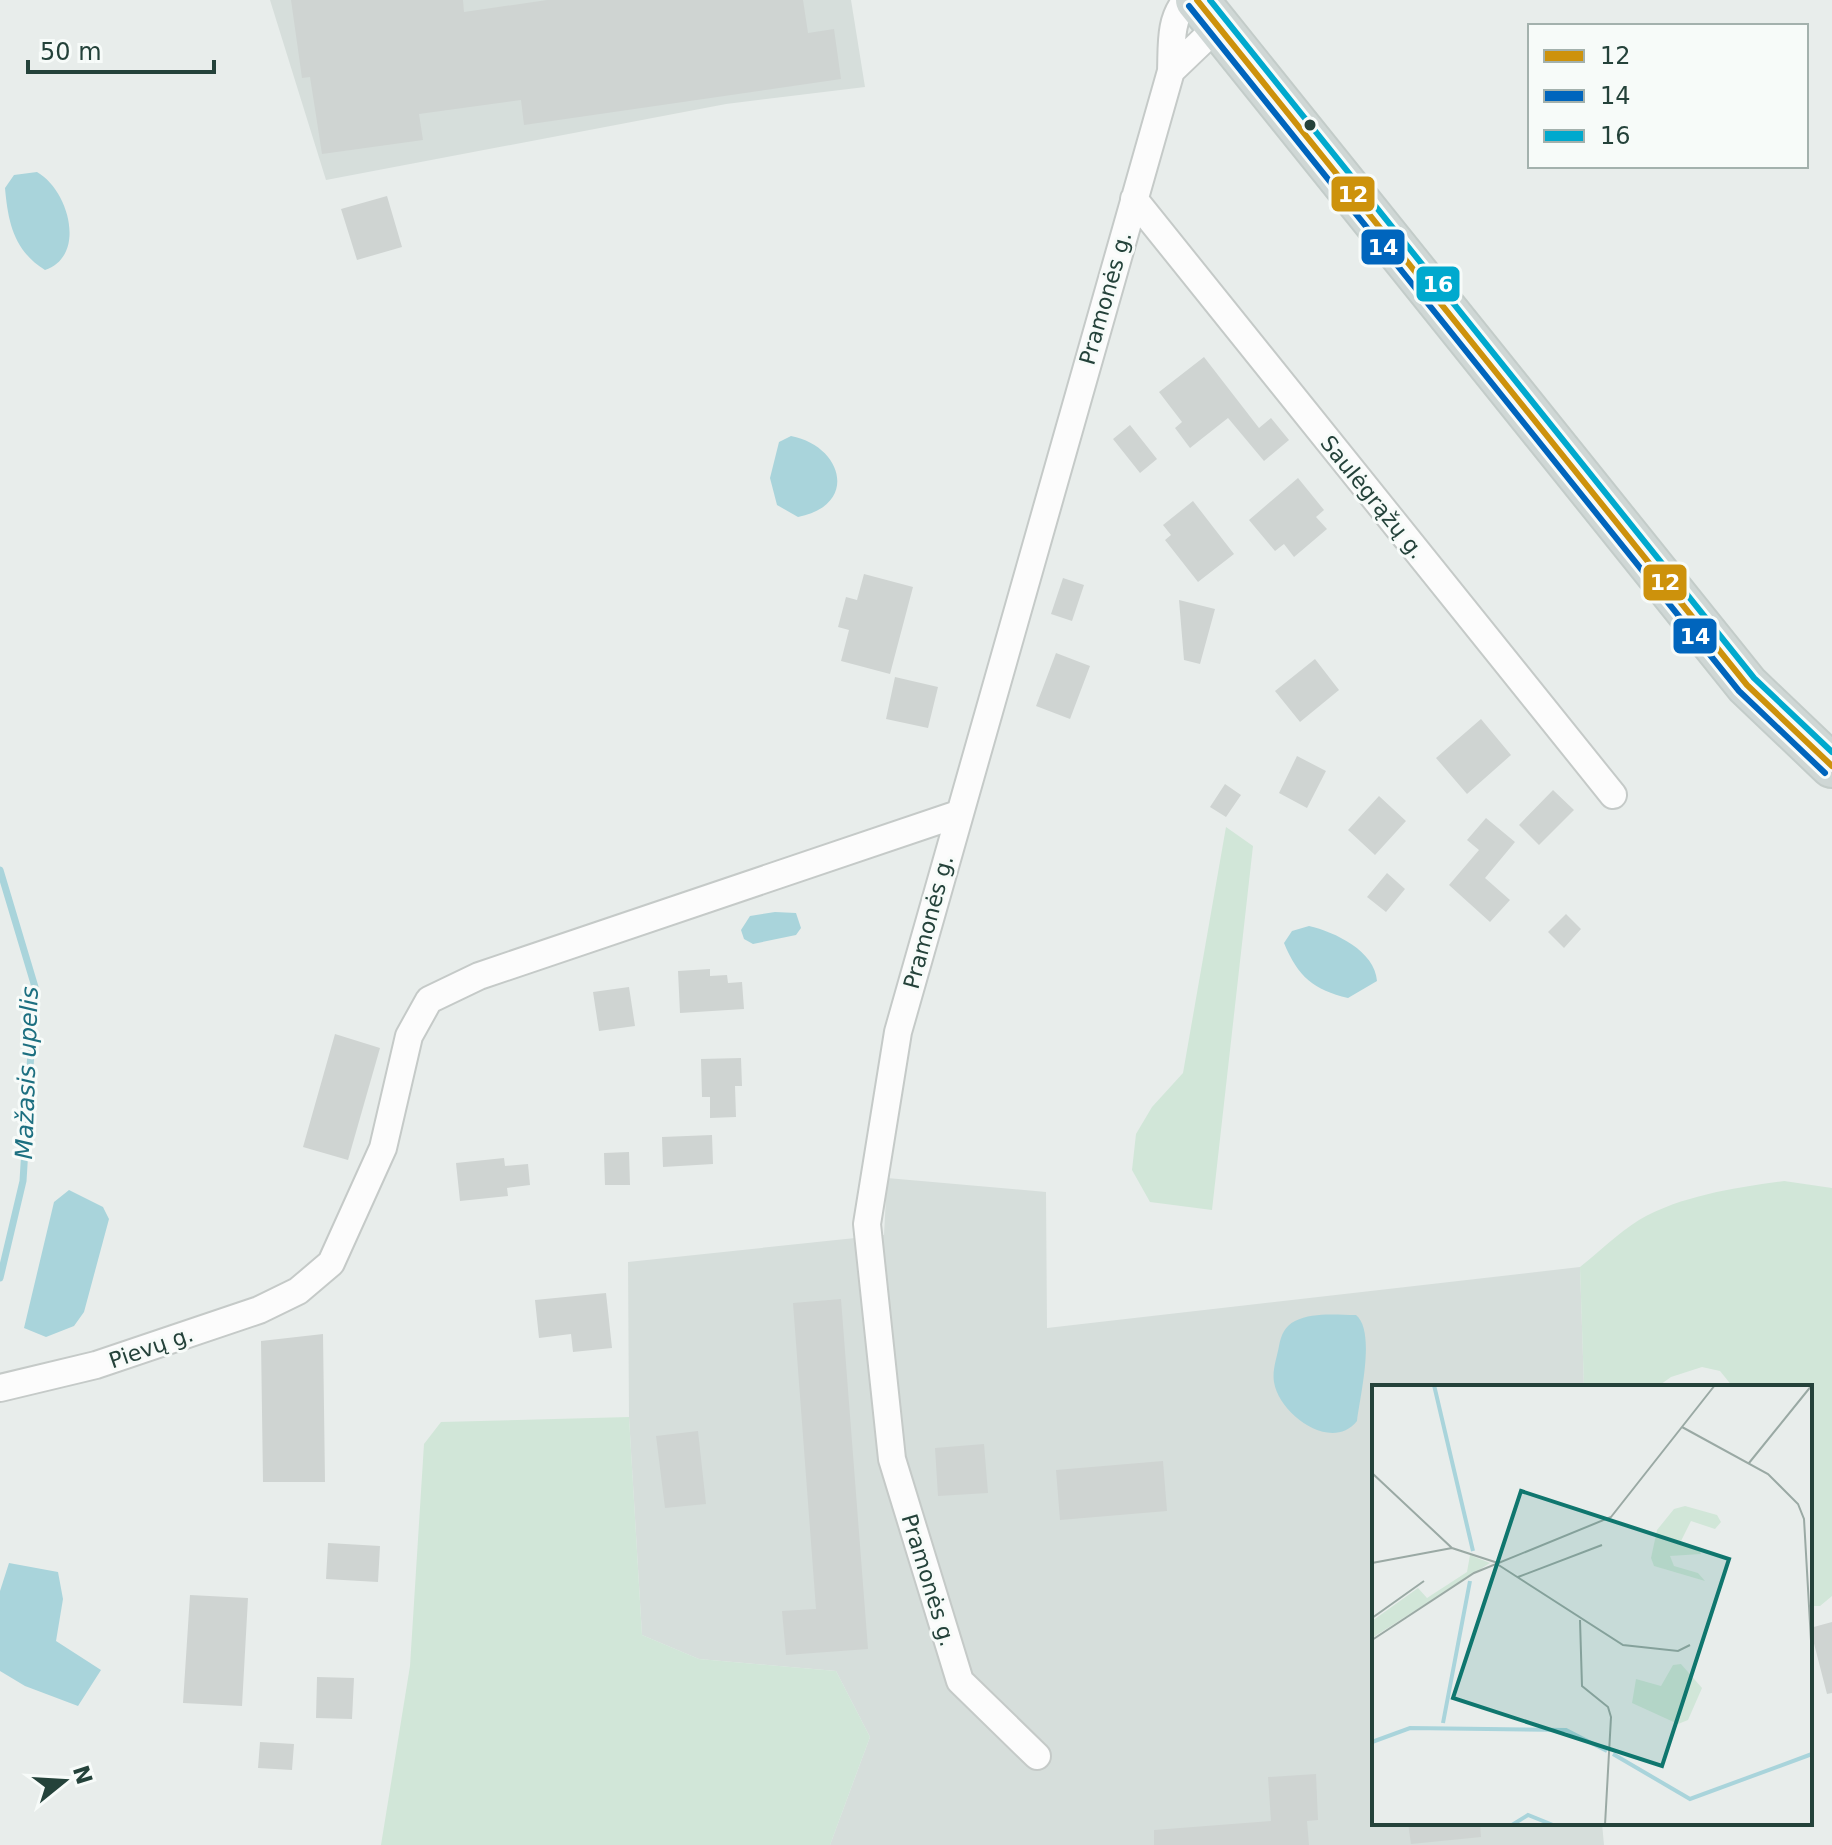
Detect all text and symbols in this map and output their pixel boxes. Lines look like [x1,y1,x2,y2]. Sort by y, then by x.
scale bar [28,24,214,74]
legend [1528,24,1808,168]
text: 50 m [40,38,102,66]
text: 12 [1600,42,1631,70]
text: 14 [1600,82,1631,110]
unlabelled marker [1302,117,1318,133]
text: 16 [1600,122,1631,150]
line badge: 12 [1330,175,1376,213]
text: 12 [1338,182,1368,207]
line badge: 14 [1360,228,1406,266]
street label: Pramonės g. [1075,229,1136,368]
text: 14 [1368,235,1398,260]
line badge: 16 [1415,265,1461,303]
text: 16 [1423,272,1453,297]
street label: Saulėgrąžų g. [1315,431,1430,564]
line badge: 12 [1642,563,1688,602]
text: 12 [1650,570,1680,595]
line badge: 14 [1672,617,1718,655]
text: 14 [1680,624,1710,649]
street label: Pramonės g. [899,853,958,992]
water label: Mažasis upelis [10,986,44,1160]
street label: Pievų g. [106,1321,197,1374]
inset map [1372,1385,1812,1825]
street label: Pramonės g. [897,1511,961,1649]
north arrow [24,1741,104,1821]
text: N [68,1762,97,1788]

